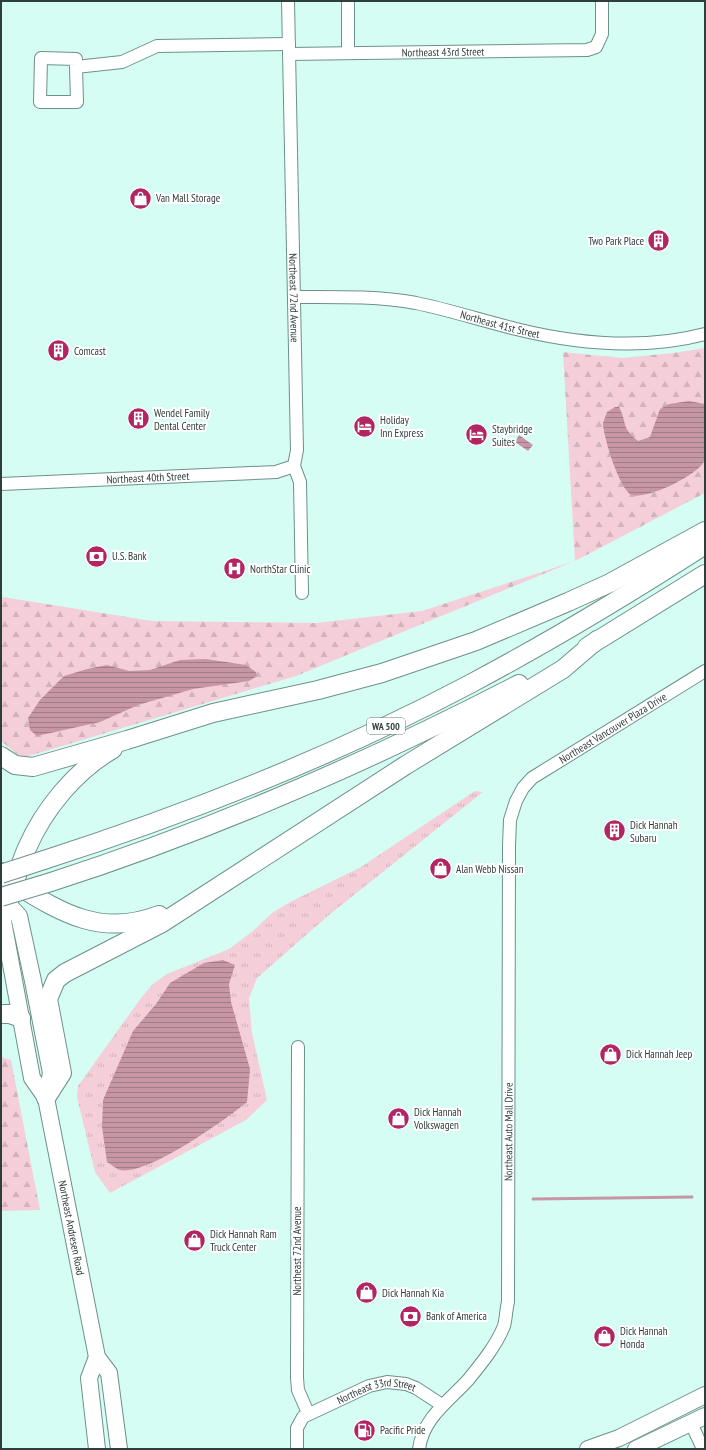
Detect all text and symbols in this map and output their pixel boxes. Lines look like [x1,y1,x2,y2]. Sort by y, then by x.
street label: Northeast 43rd Street [402,44,484,59]
shop icon: Van Mall Storage [127,185,153,211]
place label: Van Mall Storage [155,191,221,205]
building icon: Two Park Place [646,228,672,254]
place label: Two Park Place [588,234,644,248]
street label: Northeast 72nd Avenue [286,253,302,343]
street label: Northeast 41st Street [459,307,541,341]
building icon: Comcast [45,338,71,364]
place label: Comcast [74,344,106,358]
building icon: Wendel Family Dental Center [126,406,152,432]
place label: Wendel Family Dental Center [154,406,211,433]
hotel icon: Holiday Inn Express [352,413,378,439]
place label: Holiday Inn Express [380,413,424,440]
hotel icon: Staybridge Suites [463,422,489,448]
place label: Staybridge Suites [492,422,533,449]
street label: Northeast 40th Street [106,469,190,486]
bank icon: U.S. Bank [84,543,110,569]
place label: U.S. Bank [112,549,147,563]
hospital icon: NorthStar Clinic [221,556,247,582]
place label: NorthStar Clinic [250,562,310,576]
street label: Northeast Vancouver Plaza Drive [557,689,669,767]
road number: WA 500 [367,718,405,734]
building icon: Dick Hannah Subaru [601,818,627,844]
place label: Dick Hannah Subaru [630,818,678,845]
shop icon: Alan Webb Nissan [428,856,454,882]
place label: Alan Webb Nissan [456,862,524,876]
shop icon: Dick Hannah Jeep [597,1041,623,1067]
place label: Dick Hannah Jeep [626,1047,693,1061]
street label: Northeast Auto Mall Drive [501,1082,515,1181]
shop icon: Dick Hannah Volkswagen [385,1105,411,1131]
place label: Dick Hannah Volkswagen [413,1105,462,1132]
street label: Northeast Andresen Road [55,1179,88,1277]
street label: Northeast 72nd Avenue [290,1206,304,1296]
shop icon: Dick Hannah Ram Truck Center [182,1227,208,1253]
place label: Dick Hannah Ram Truck Center [210,1227,277,1254]
shop icon: Dick Hannah Kia [354,1280,380,1306]
place label: Dick Hannah Kia [382,1286,444,1300]
bank icon: Bank of America [397,1303,423,1329]
place label: Bank of America [426,1309,487,1323]
shop icon: Dick Hannah Honda [591,1324,617,1350]
place label: Dick Hannah Honda [620,1324,668,1351]
street label: Northeast 33rd Street [335,1375,418,1407]
fuel station icon: Pacific Pride [351,1417,377,1443]
place label: Pacific Pride [380,1423,426,1437]

